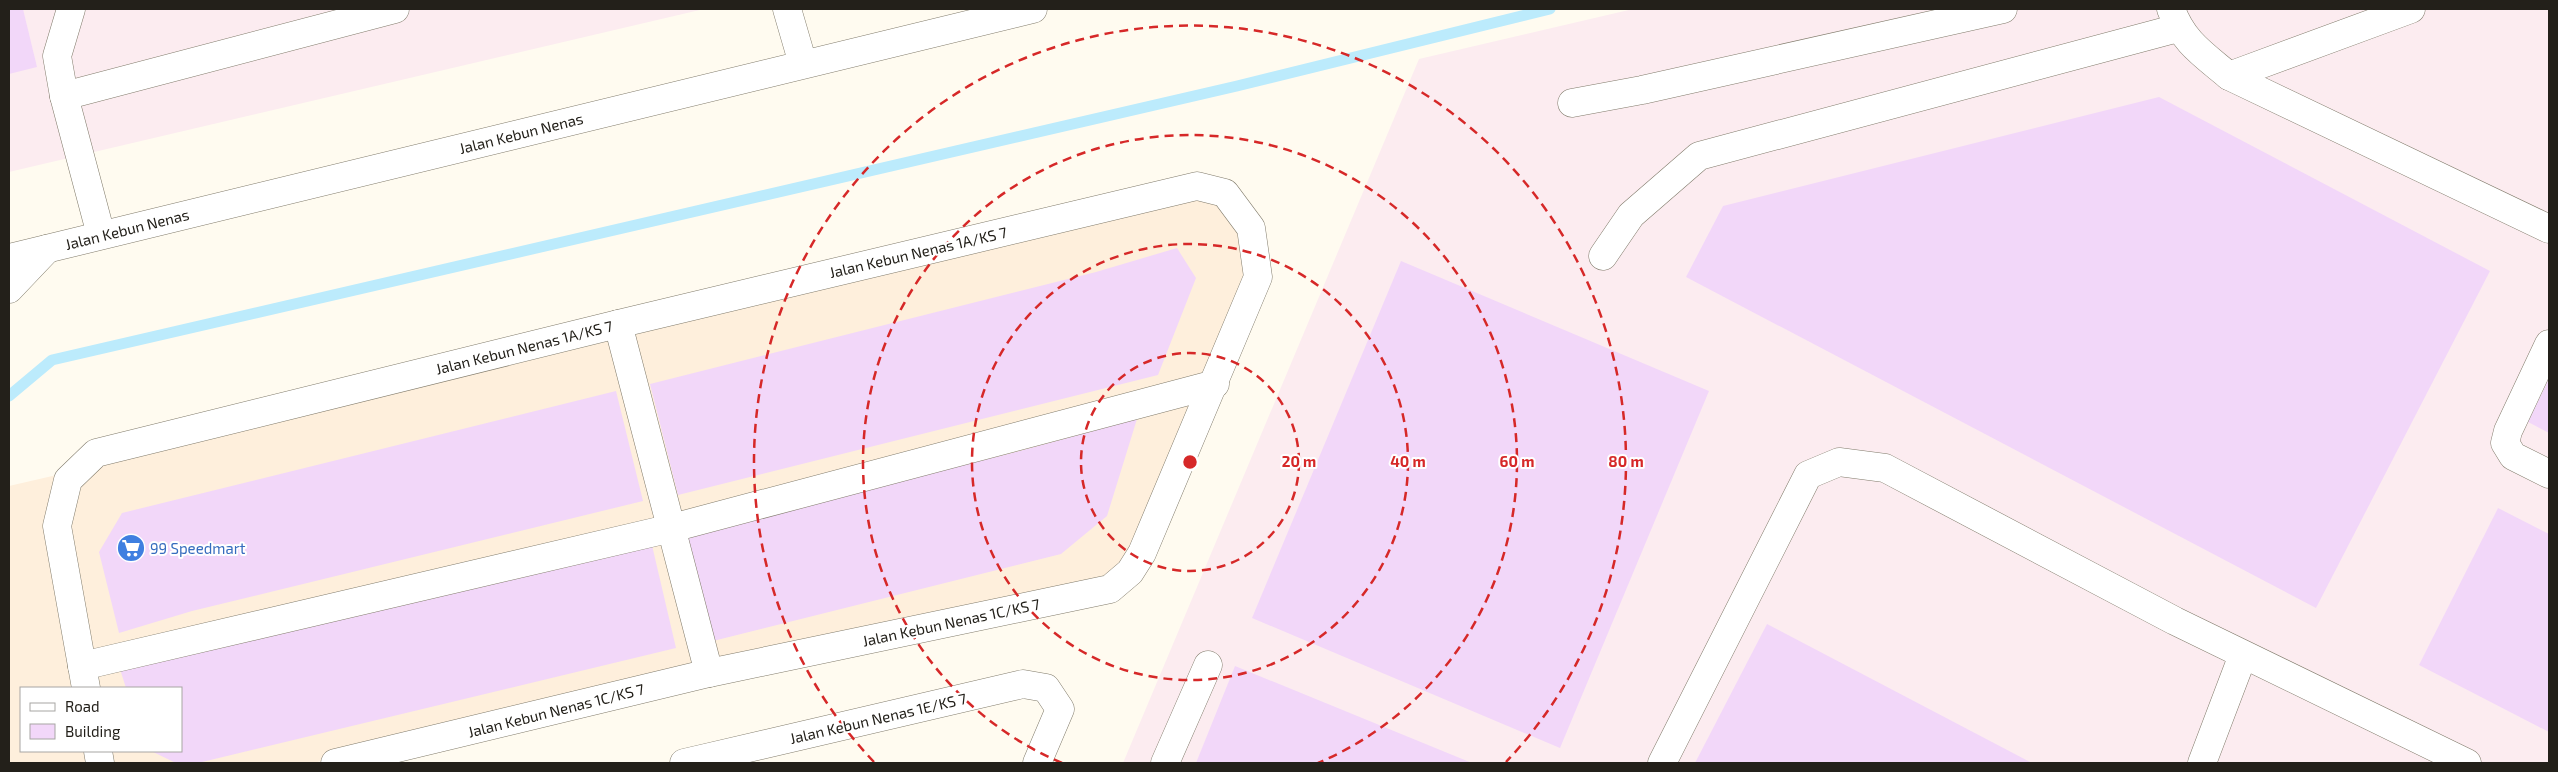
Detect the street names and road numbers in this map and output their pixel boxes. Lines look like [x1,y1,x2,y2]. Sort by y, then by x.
street label: Jalan Kebun Nenas [457,109,585,157]
street label: Jalan Kebun Nenas [63,205,191,253]
street label: Jalan Kebun Nenas 1A/KS 7 [827,223,1009,281]
street label: Jalan Kebun Nenas 1A/KS 7 [434,316,615,378]
street label: Jalan Kebun Nenas 1C/KS 7 [861,594,1042,650]
street label: Jalan Kebun Nenas 1C/KS 7 [466,679,646,741]
street label: Jalan Kebun Nenas 1E/KS 7 [788,689,968,747]

